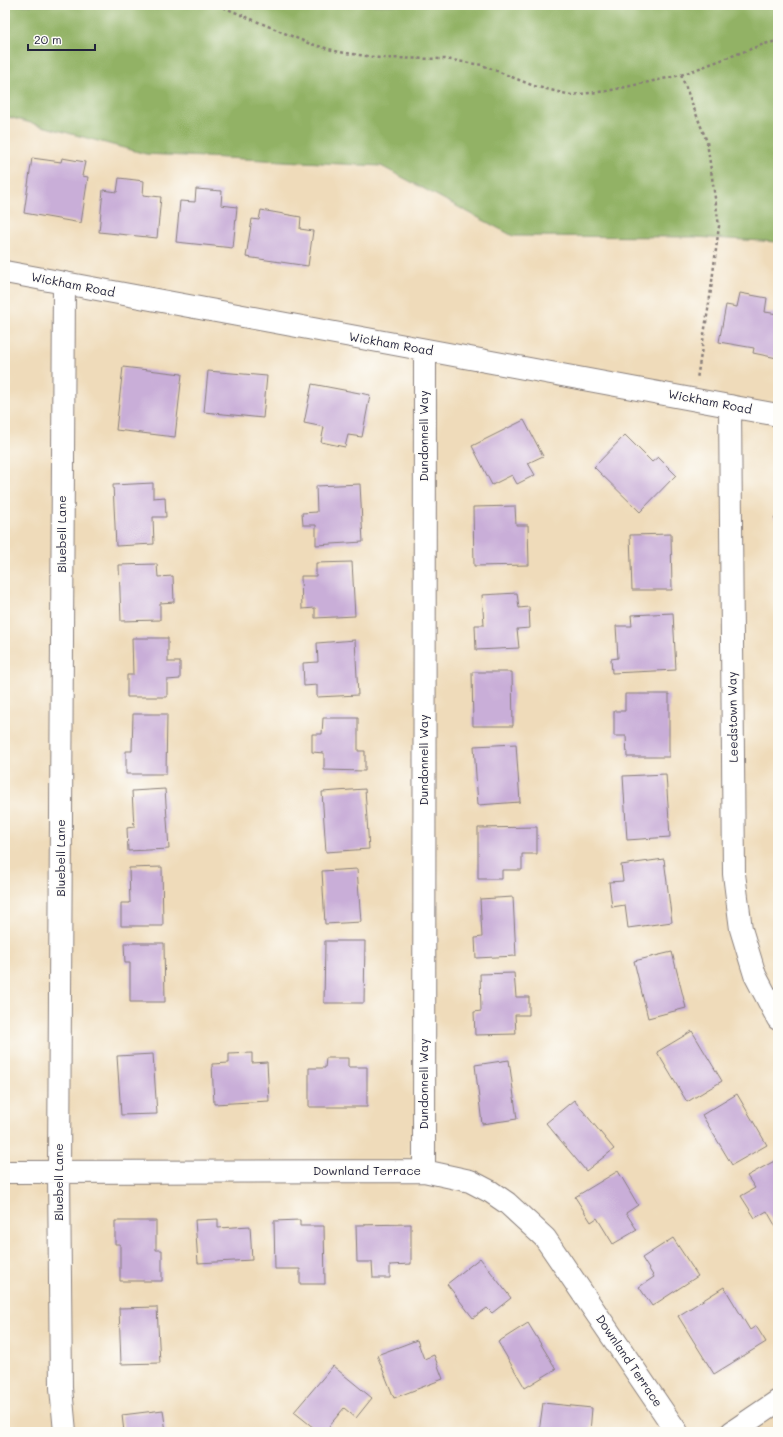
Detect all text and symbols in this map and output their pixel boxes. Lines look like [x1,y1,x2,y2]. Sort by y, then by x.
scale bar [28,26,95,52]
text: 20 m [34,31,62,47]
street label: Wickham Road [30,268,117,300]
street label: Wickham Road [348,328,435,358]
street label: Wickham Road [667,385,754,417]
street label: Dundonnell Way [415,390,431,482]
street label: Bluebell Lane [53,495,69,573]
street label: Leedstown Way [723,671,741,763]
street label: Dundonnell Way [415,714,431,806]
street label: Bluebell Lane [52,819,68,897]
street label: Dundonnell Way [415,1038,431,1130]
street label: Bluebell Lane [50,1143,66,1221]
street label: Downland Terrace [313,1162,421,1178]
street label: Downland Terrace [593,1311,667,1410]

